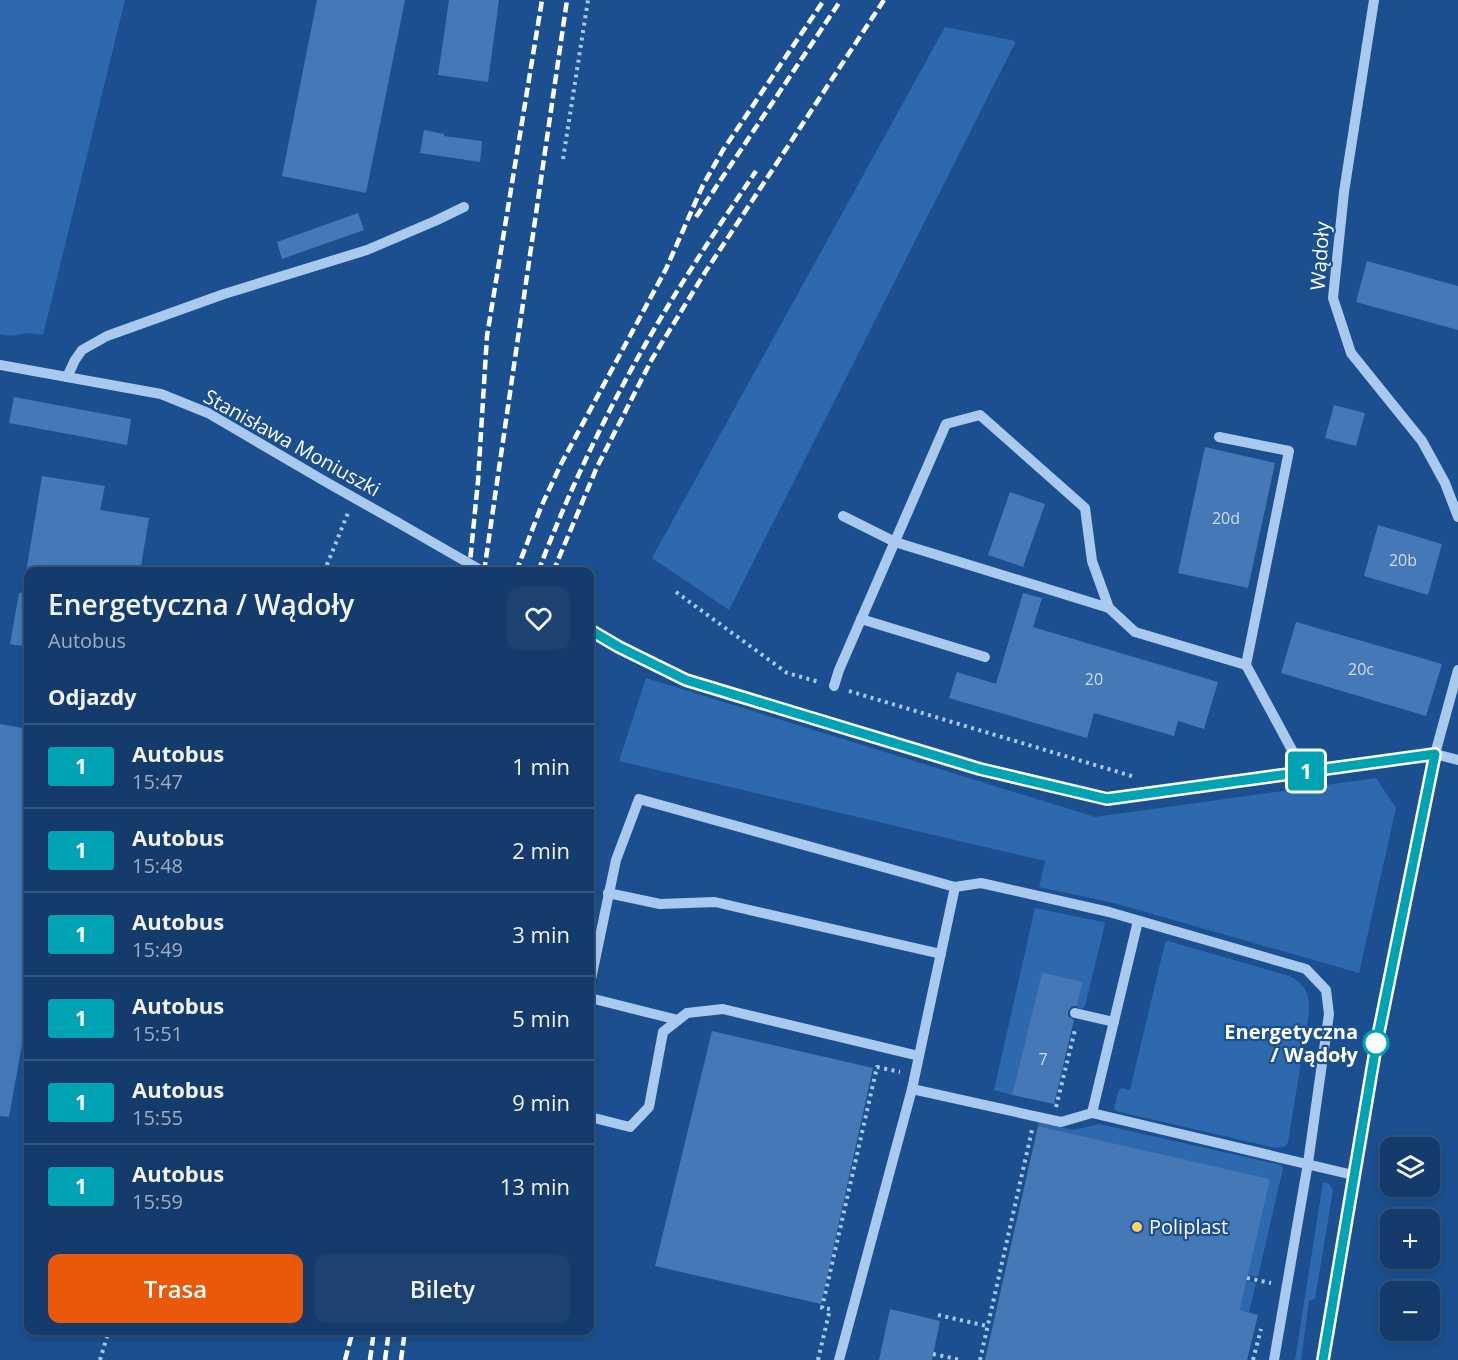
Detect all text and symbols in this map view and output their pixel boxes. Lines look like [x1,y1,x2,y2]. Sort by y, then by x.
street label: Wądoły [1304,220,1335,291]
street label: Stanisława Moniuszki [199,383,385,502]
house number: 20d [1212,507,1240,529]
house number: 20b [1389,549,1417,571]
text: Energetyczna / Wądoły [48,585,354,623]
button: heart [507,587,570,650]
text: Autobus [48,627,126,654]
house number: 20c [1348,658,1374,680]
house number: 20 [1085,668,1103,690]
text: Odjazdy [48,681,137,711]
text: Autobus [132,738,224,768]
text: 1 min [512,751,570,781]
text: 1 [75,752,87,780]
line badge: 1 [1286,752,1326,790]
text: 1 [1300,757,1312,785]
text: 15:47 [132,768,183,795]
text: Autobus [132,822,224,852]
text: 2 min [512,835,570,865]
text: 1 [75,836,87,864]
text: 15:48 [132,852,183,879]
text: Autobus [132,906,224,936]
text: 3 min [512,919,570,949]
text: 1 [75,920,87,948]
text: 15:49 [132,936,183,963]
text: Autobus [132,990,224,1020]
text: 5 min [512,1003,570,1033]
text: 1 [75,1004,87,1032]
place label: Energetyczna / Wądoły [1224,1018,1359,1068]
text: 15:51 [132,1020,183,1047]
marker: Energetyczna / Wądoły [1363,1030,1389,1056]
house number: 7 [1038,1048,1048,1070]
text: Autobus [132,1074,224,1104]
text: 9 min [512,1087,570,1117]
text: 1 [75,1088,87,1116]
text: 15:55 [132,1104,183,1131]
map controls [1380,1137,1440,1341]
button: layers [1380,1137,1440,1197]
text: Autobus [132,1158,224,1188]
text: 13 min [500,1171,570,1201]
text: 1 [75,1172,87,1200]
text: 15:59 [132,1188,183,1215]
button: + [1380,1209,1440,1269]
place label: Poliplast [1149,1213,1228,1240]
marker: Poliplast [1130,1220,1144,1234]
button: Trasa [48,1254,303,1323]
button: Bilety [315,1254,570,1323]
button: − [1380,1281,1440,1341]

